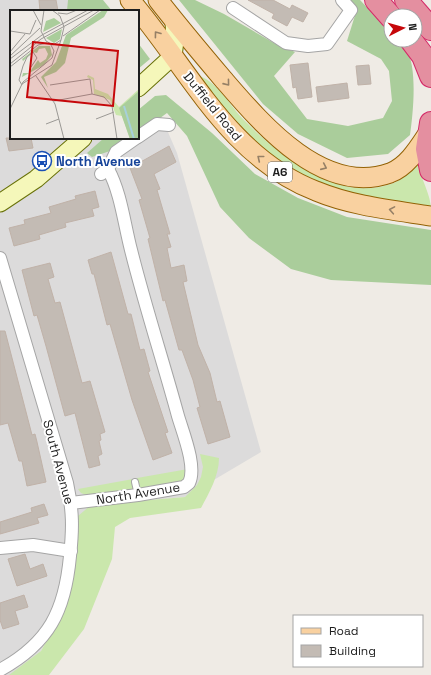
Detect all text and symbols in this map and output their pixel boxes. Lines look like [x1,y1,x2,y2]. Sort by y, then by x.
north arrow [383,8,423,48]
inset map [10,10,139,139]
text: N [406,23,420,31]
one-way arrow [155,32,162,39]
street label: Duffield Road [180,68,246,144]
one-way arrow [222,79,229,86]
bus stop icon: North Avenue [31,150,53,172]
place label: North Avenue [56,153,141,170]
one-way arrow [258,155,265,162]
road number: A6 [268,162,292,182]
one-way arrow [321,163,328,171]
one-way arrow [389,206,396,215]
street label: South Avenue [39,418,78,506]
street label: North Avenue [95,478,181,509]
legend [293,615,423,667]
text: Road [329,623,358,639]
text: Building [329,643,376,659]

